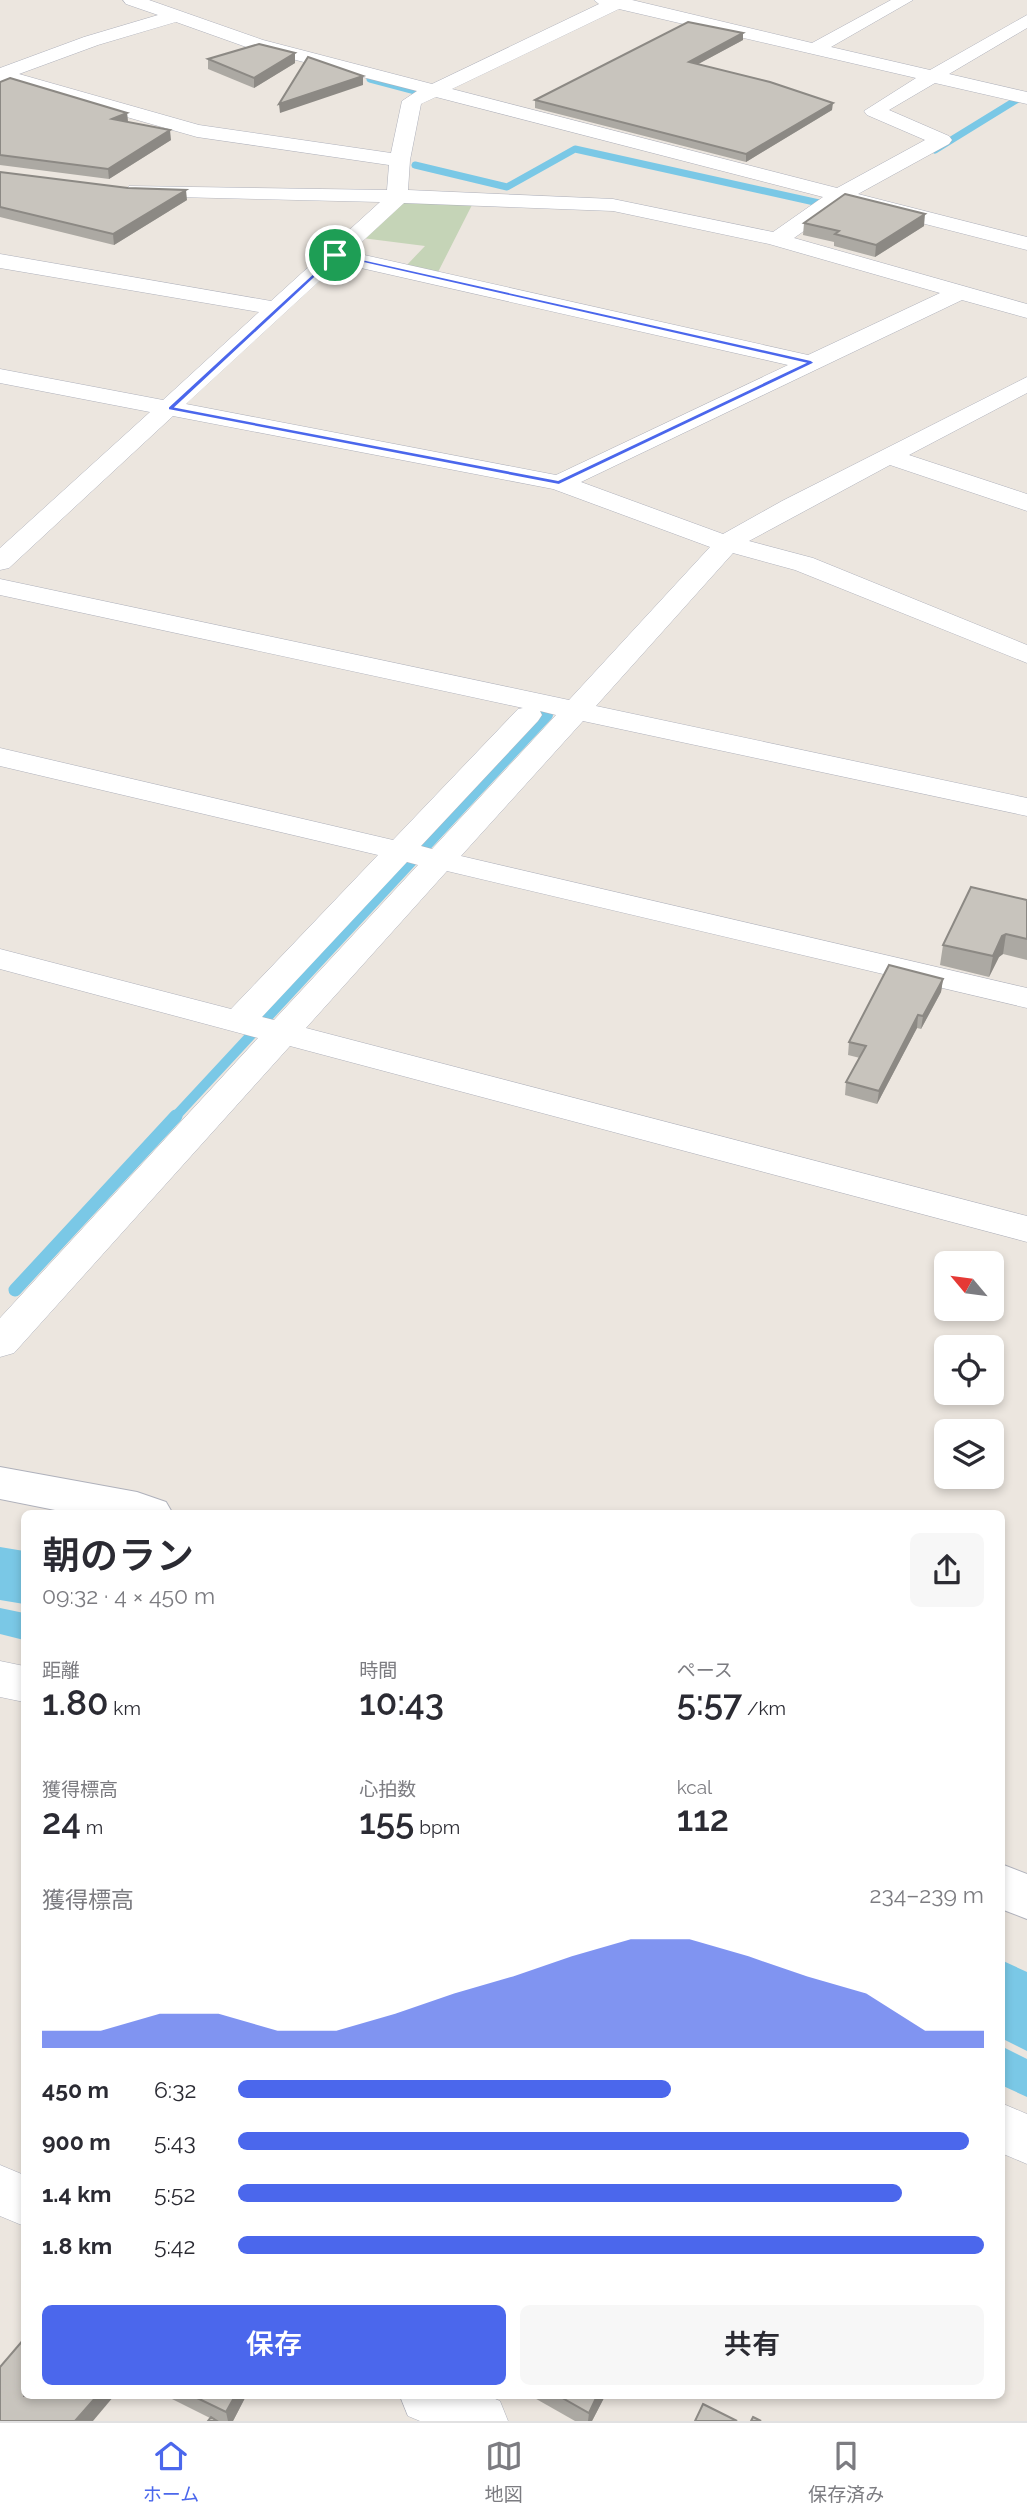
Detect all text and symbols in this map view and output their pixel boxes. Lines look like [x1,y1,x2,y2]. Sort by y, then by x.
pin [305,225,365,285]
icon: arrive [316,236,354,274]
north arrow [934,1251,1004,1321]
map controls [934,1251,1004,1489]
button: locate [934,1335,1004,1405]
button: layers [934,1419,1004,1489]
text: 朝のラン [42,1533,194,1578]
button: share [910,1533,984,1607]
text: 09:32 · 4 × 450 m [42,1582,215,1609]
text: 距離 [42,1659,80,1681]
text: 時間 [359,1659,397,1681]
text: ペース [677,1659,733,1681]
text: 1.80 [42,1682,108,1723]
text: 10:43 [359,1682,444,1723]
text: 5:57 [677,1682,742,1723]
text: km [108,1697,141,1719]
text: /km [742,1697,786,1719]
text: kcal [677,1776,712,1798]
text: 獲得標高 [42,1778,118,1800]
text: 心拍数 [359,1778,416,1800]
text: 112 [677,1798,729,1839]
text: 24 [42,1801,81,1842]
text: 155 [359,1801,414,1842]
text: m [81,1816,103,1838]
text: bpm [414,1816,460,1838]
text: 234–239 m [869,1881,984,1908]
text: 獲得標高 [42,1886,134,1913]
text: 450 m [42,2076,109,2103]
text: 6:32 [154,2076,196,2103]
text: 900 m [42,2128,111,2155]
text: 5:43 [154,2128,196,2155]
text: 1.4 km [42,2180,111,2207]
text: 5:52 [154,2180,195,2207]
text: 1.8 km [42,2232,112,2259]
text: 5:42 [154,2232,195,2259]
button: 保存 [42,2305,506,2385]
button: 共有 [520,2305,984,2385]
tab: ホーム [143,2437,199,2506]
tab: 地図 [485,2437,523,2506]
tab: 保存済み [808,2437,884,2506]

